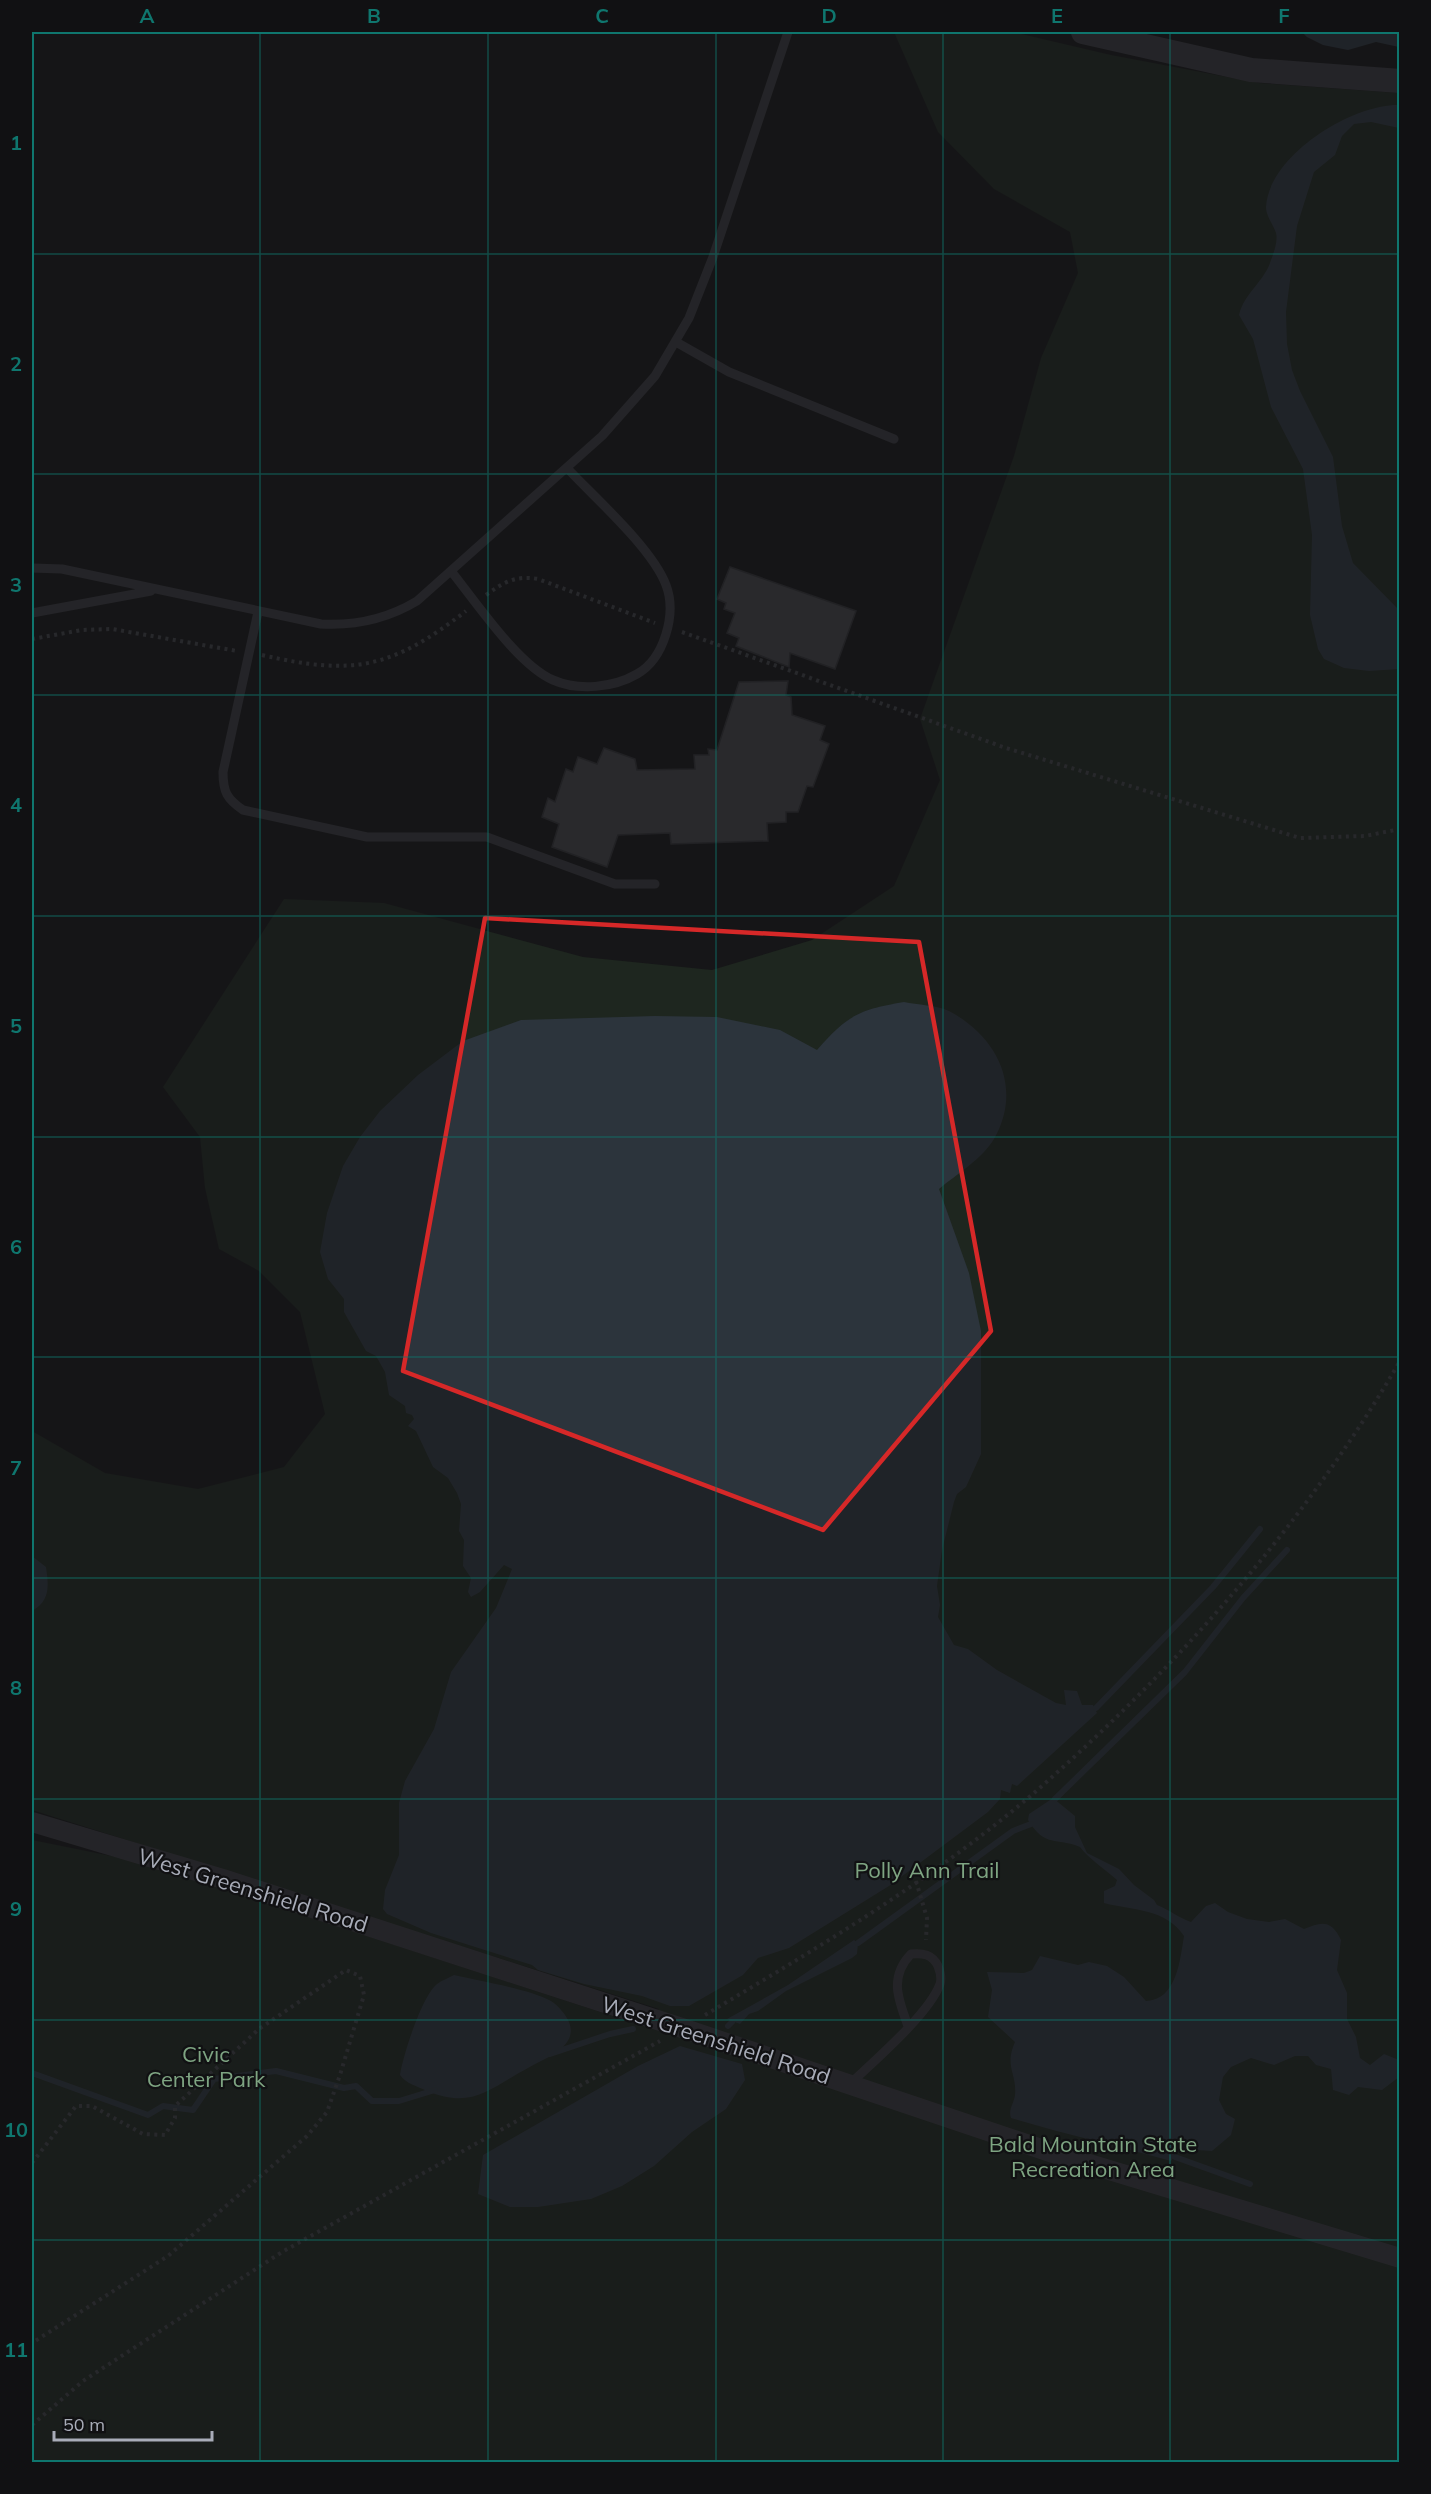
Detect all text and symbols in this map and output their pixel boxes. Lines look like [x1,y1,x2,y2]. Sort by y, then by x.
text: A [140,3,155,28]
text: B [367,3,381,28]
text: C [595,3,609,28]
text: D [821,3,837,28]
text: E [1051,3,1063,28]
text: F [1278,3,1290,28]
text: 1 [10,130,22,155]
text: 2 [10,351,22,376]
text: 3 [10,572,22,597]
text: 4 [10,792,22,817]
text: 5 [10,1013,22,1038]
text: 6 [10,1234,22,1259]
text: 7 [10,1455,22,1480]
text: 8 [10,1675,22,1700]
street label: West Greenshield Road [135,1842,371,1938]
park label: Polly Ann Trail [854,1856,1000,1884]
text: 9 [10,1896,22,1921]
street label: West Greenshield Road [598,1990,834,2090]
park label: Civic Center Park [147,2040,266,2093]
text: 10 [4,2117,28,2142]
park label: Bald Mountain State Recreation Area [989,2130,1197,2183]
text: 11 [4,2337,28,2362]
scale bar [54,2404,212,2442]
text: 50 m [63,2413,105,2436]

